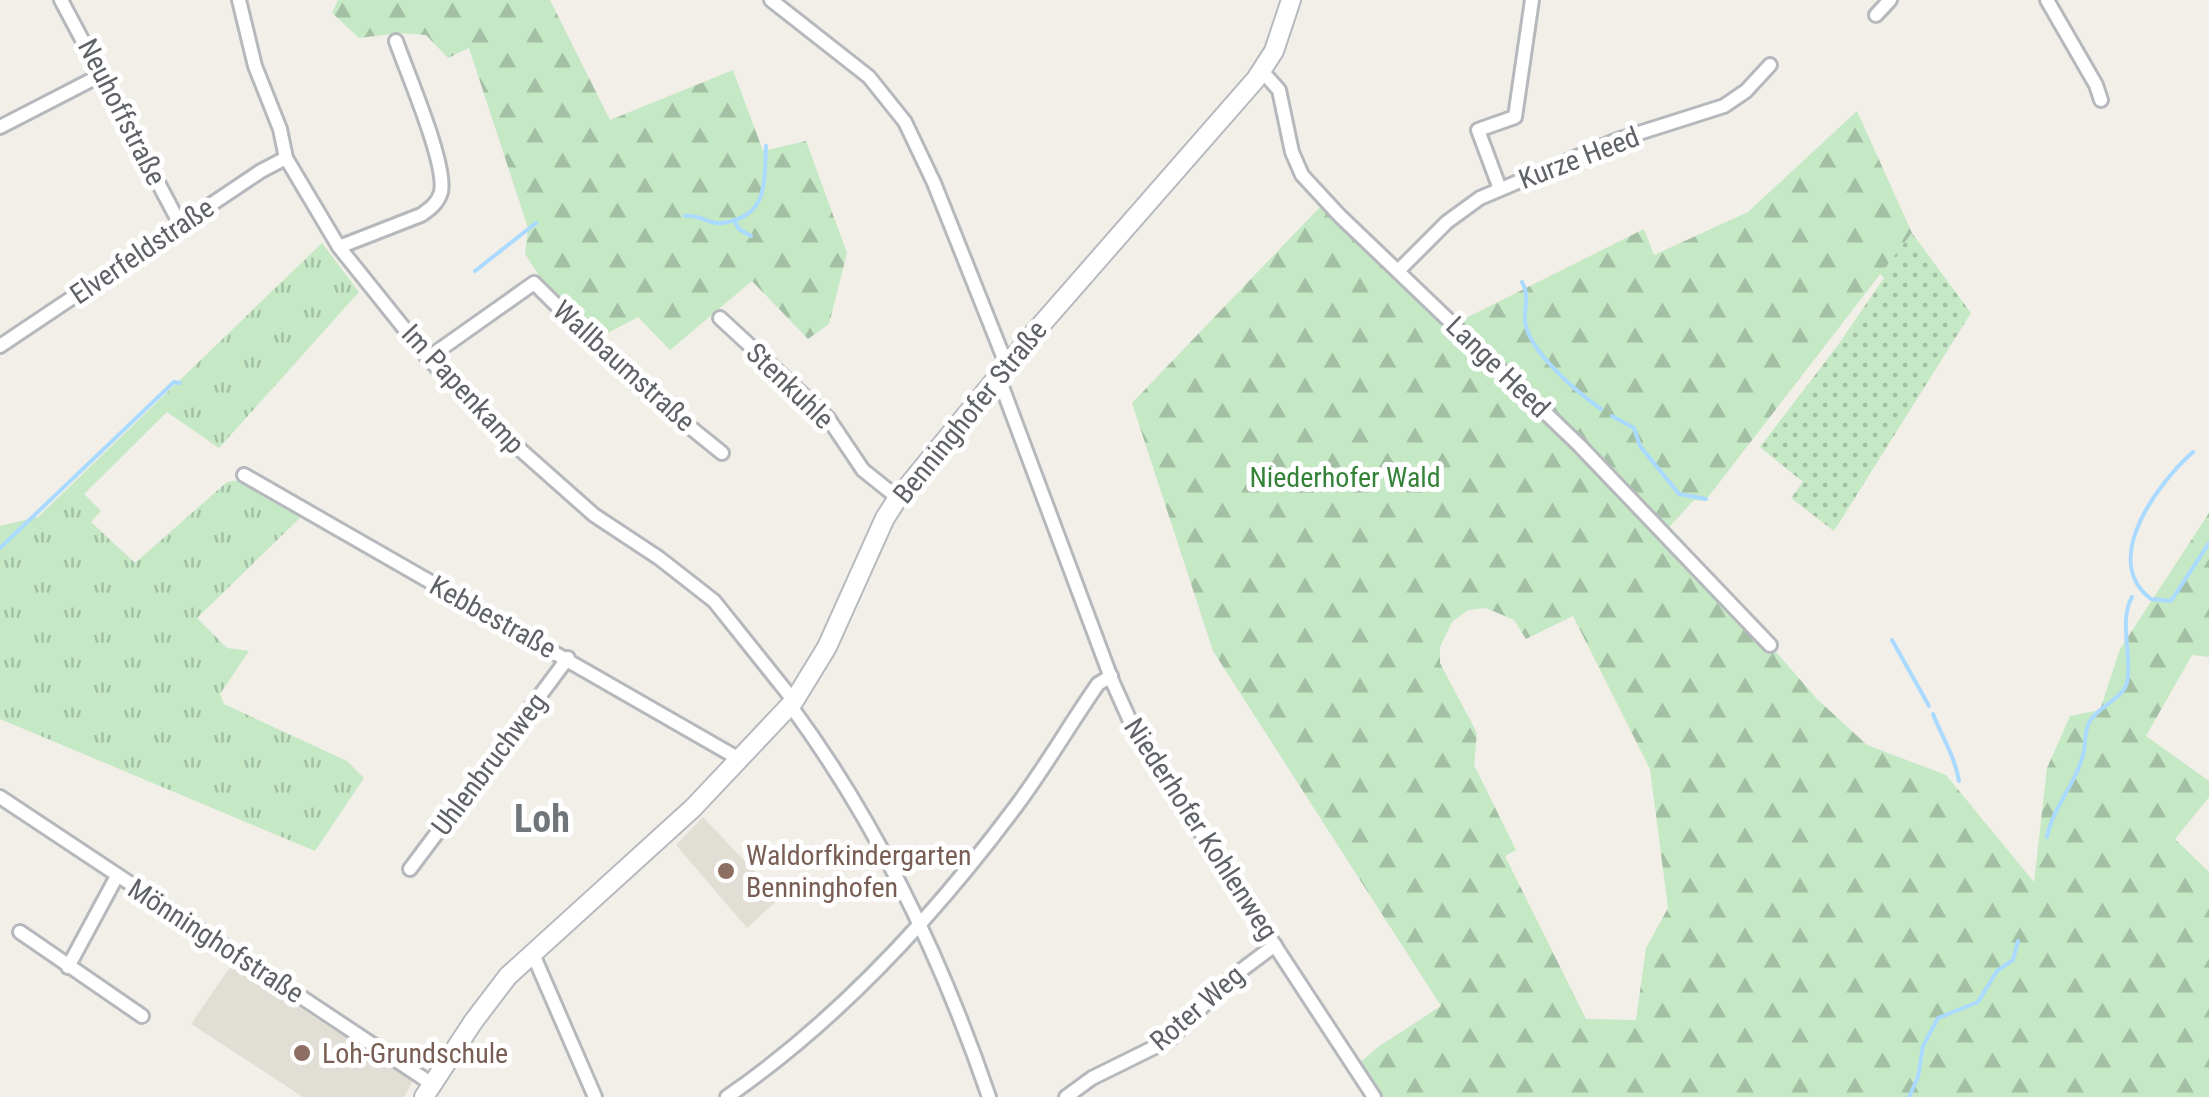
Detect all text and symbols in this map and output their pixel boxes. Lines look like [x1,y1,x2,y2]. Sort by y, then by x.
street label: Neuhoffstraße [71,33,173,191]
street label: Kurze Heed [1514,120,1644,196]
street label: Elverfeldstraße [64,191,220,311]
street label: Wallbaumstraße [546,294,702,438]
street label: Lange Heed [1439,310,1557,424]
street label: Benninghofer Straße [886,314,1054,510]
street label: Im Papenkamp [395,318,531,460]
street label: Stenkuhle [739,336,841,436]
park label: Niederhofer Wald [1249,461,1441,494]
street label: Kebbestraße [424,569,562,665]
street label: Uhlenbruchweg [425,686,553,842]
street label: Niederhofer Kohlenweg [1117,712,1285,946]
district label: Loh [514,797,570,841]
place label: Waldorfkindergarten Benninghofen [746,839,972,904]
marker: Waldorfkindergarten Benninghofen [715,860,737,882]
street label: Mönninghofstraße [122,872,310,1010]
street label: Roter Weg [1143,958,1251,1058]
place label: Loh-Grundschule [322,1037,508,1070]
marker: Loh-Grundschule [291,1042,313,1064]

